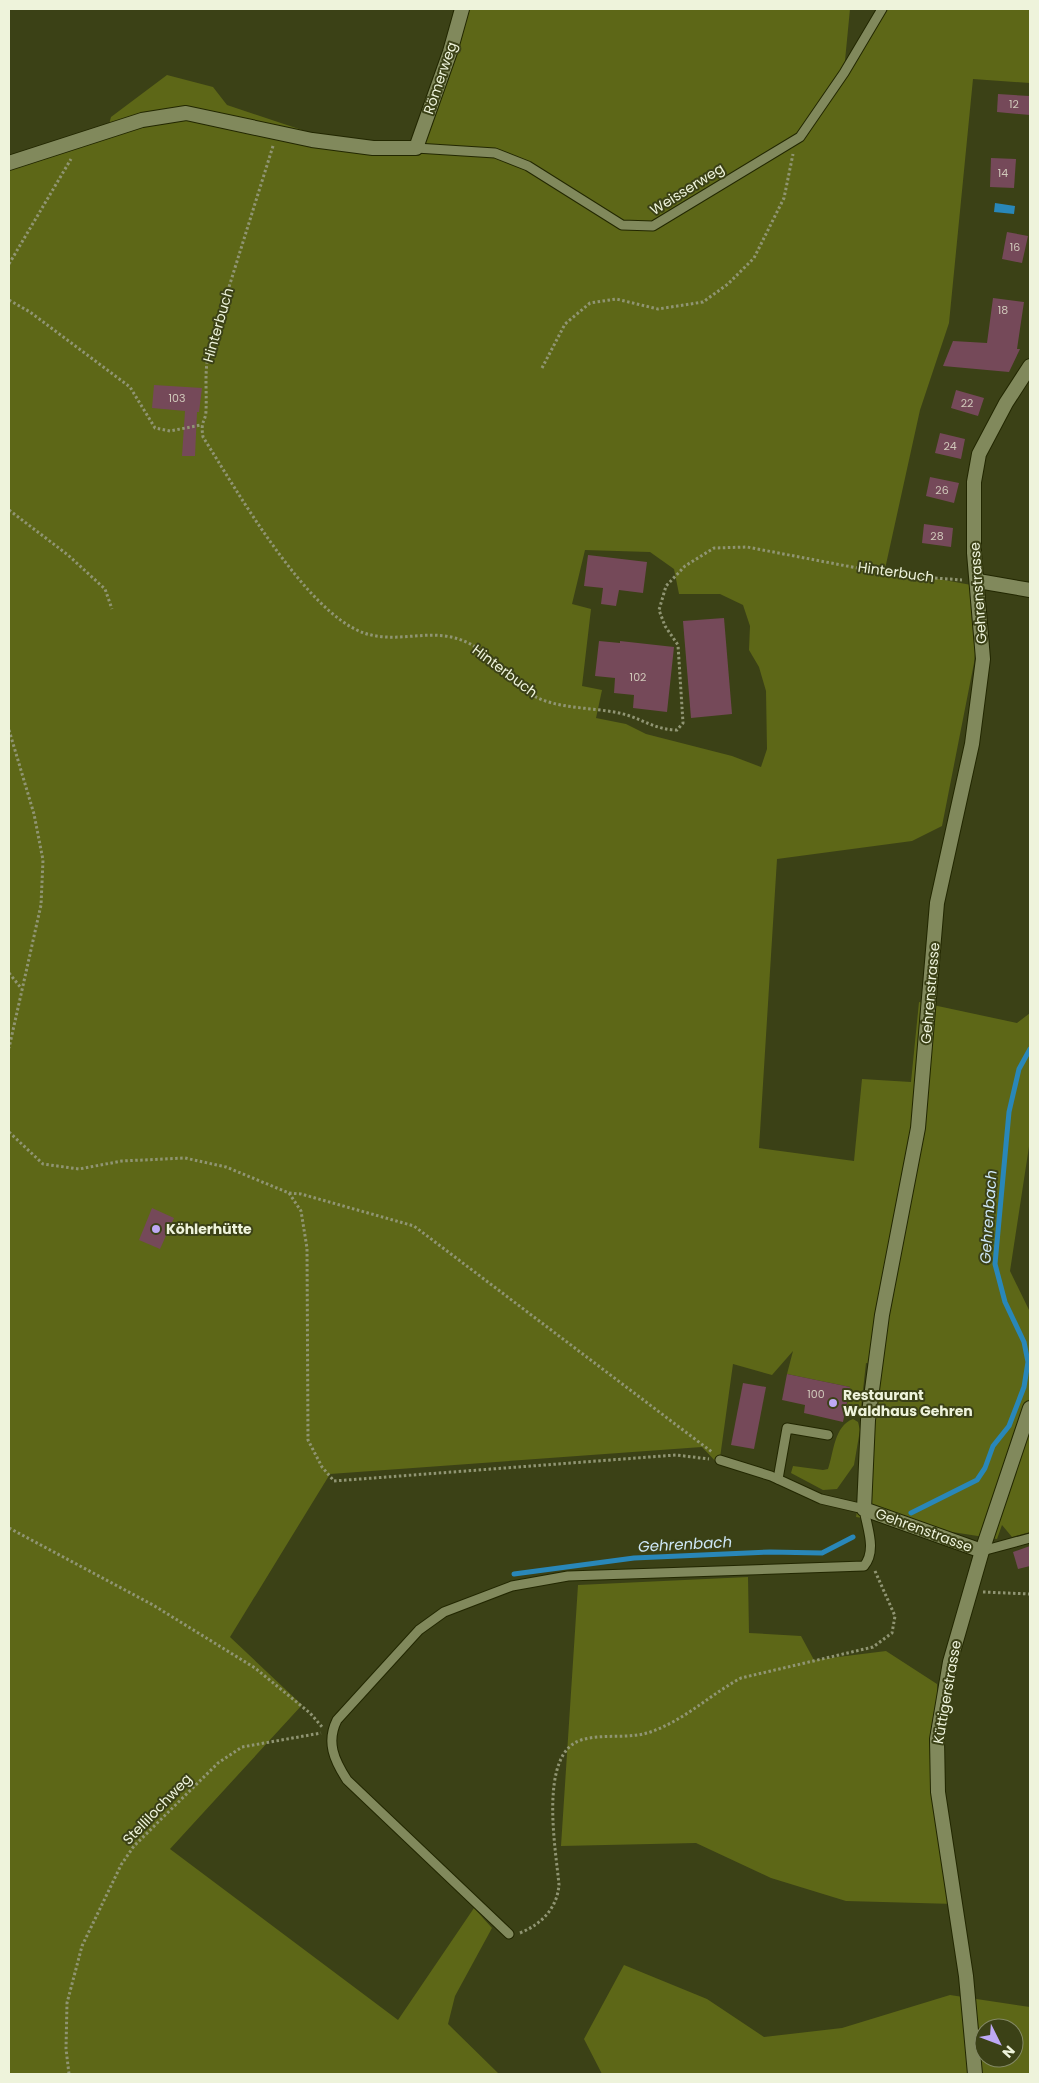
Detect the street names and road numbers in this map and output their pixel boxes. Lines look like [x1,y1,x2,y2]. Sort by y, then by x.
street label: Römerweg [418,39,462,117]
street label: Weisserweg [646,158,728,220]
street label: Hinterbuch [198,285,238,365]
street label: Gehrenstrasse [964,541,992,644]
street label: Hinterbuch [856,557,936,587]
street label: Hinterbuch [468,640,542,702]
street label: Gehrenstrasse [916,941,944,1045]
street label: Gehrenstrasse [873,1503,976,1557]
street label: Küttigerstrasse [928,1638,966,1745]
street label: Stellilochweg [118,1769,196,1849]

